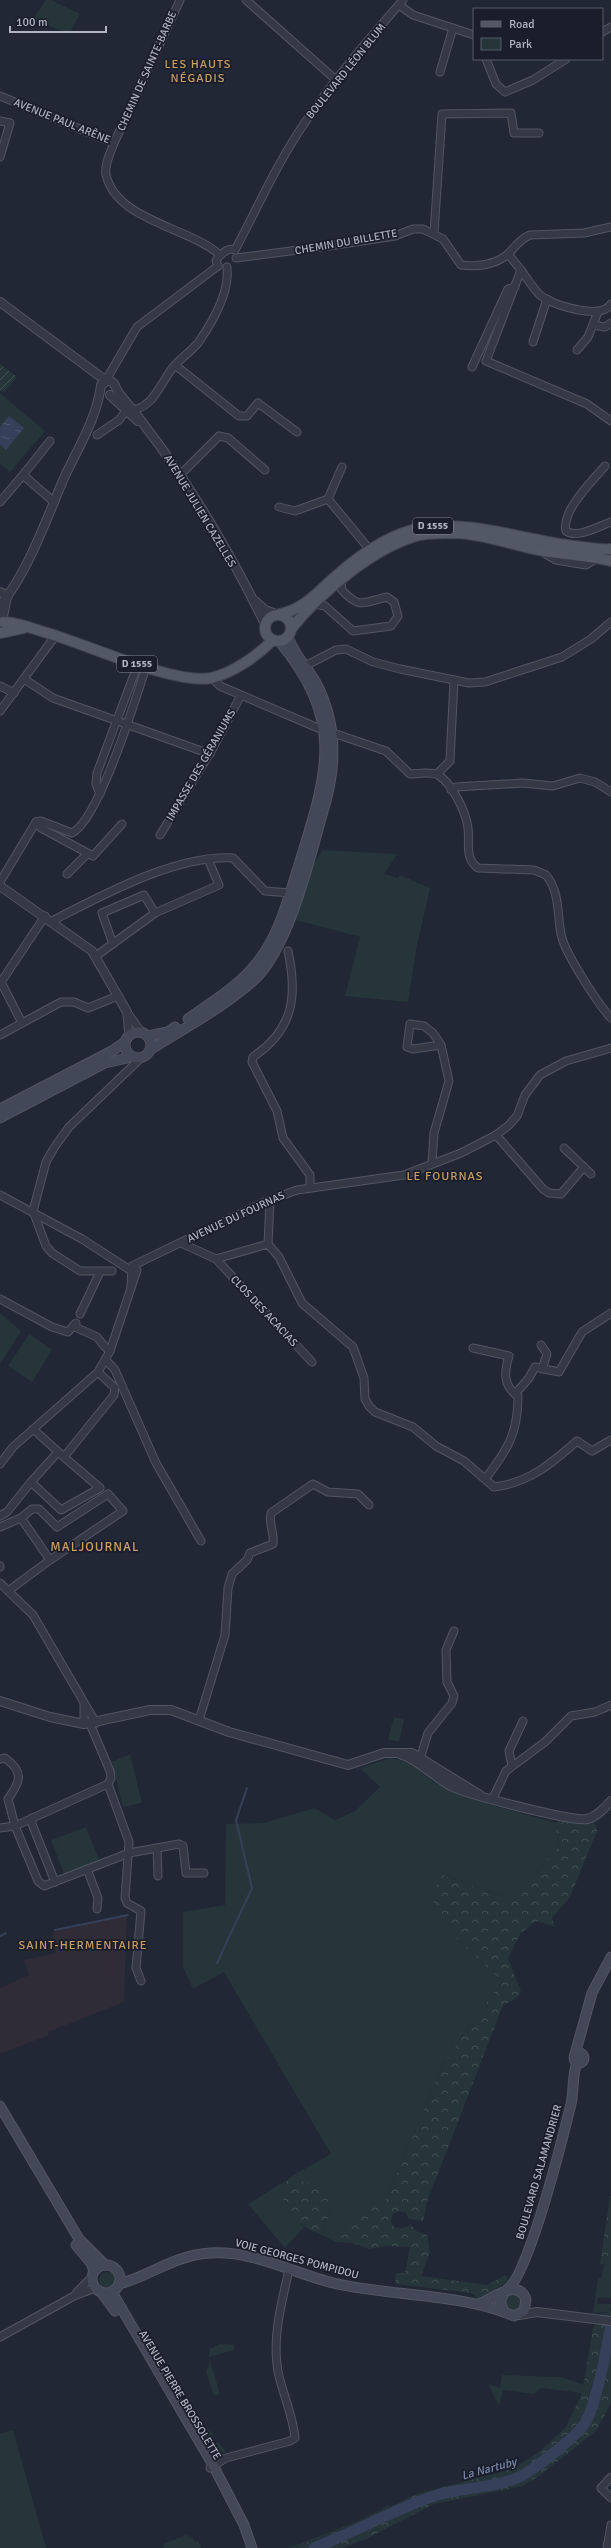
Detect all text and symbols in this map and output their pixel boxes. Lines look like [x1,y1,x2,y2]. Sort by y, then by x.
scale bar [10,8,106,34]
legend [473,8,603,60]
street label: CHEMIN DE SAINTE-BARBE [115,9,179,133]
text: 100 m [16,15,48,30]
text: Road [509,17,535,32]
street label: BOULEVARD LÉON BLUM [303,20,389,121]
text: Park [509,37,532,52]
district label: LES HAUTS NÉGADIS [164,57,232,86]
street label: AVENUE PAUL ARÈNE [12,95,113,146]
street label: CHEMIN DU BILLETTE [294,227,398,257]
street label: AVENUE JULIEN CAZELLES [161,452,239,570]
road number: D 1555 [413,518,453,534]
road number: D 1555 [117,656,157,672]
street label: IMPASSE DES GÉRANIUMS [163,706,238,823]
district label: LE FOURNAS [406,1169,484,1184]
street label: AVENUE DU FOURNAS [185,1189,287,1245]
street label: CLOS DES ACACIAS [228,1273,300,1349]
district label: MALJOURNAL [50,1539,140,1555]
district label: SAINT-HERMENTAIRE [19,1938,147,1953]
street label: BOULEVARD SALAMANDRIER [513,2103,565,2241]
street label: VOIE GEORGES POMPIDOU [234,2236,360,2282]
street label: AVENUE PIERRE BROSSOLETTE [136,2328,224,2462]
water label: La Nartuby [460,2454,520,2484]

